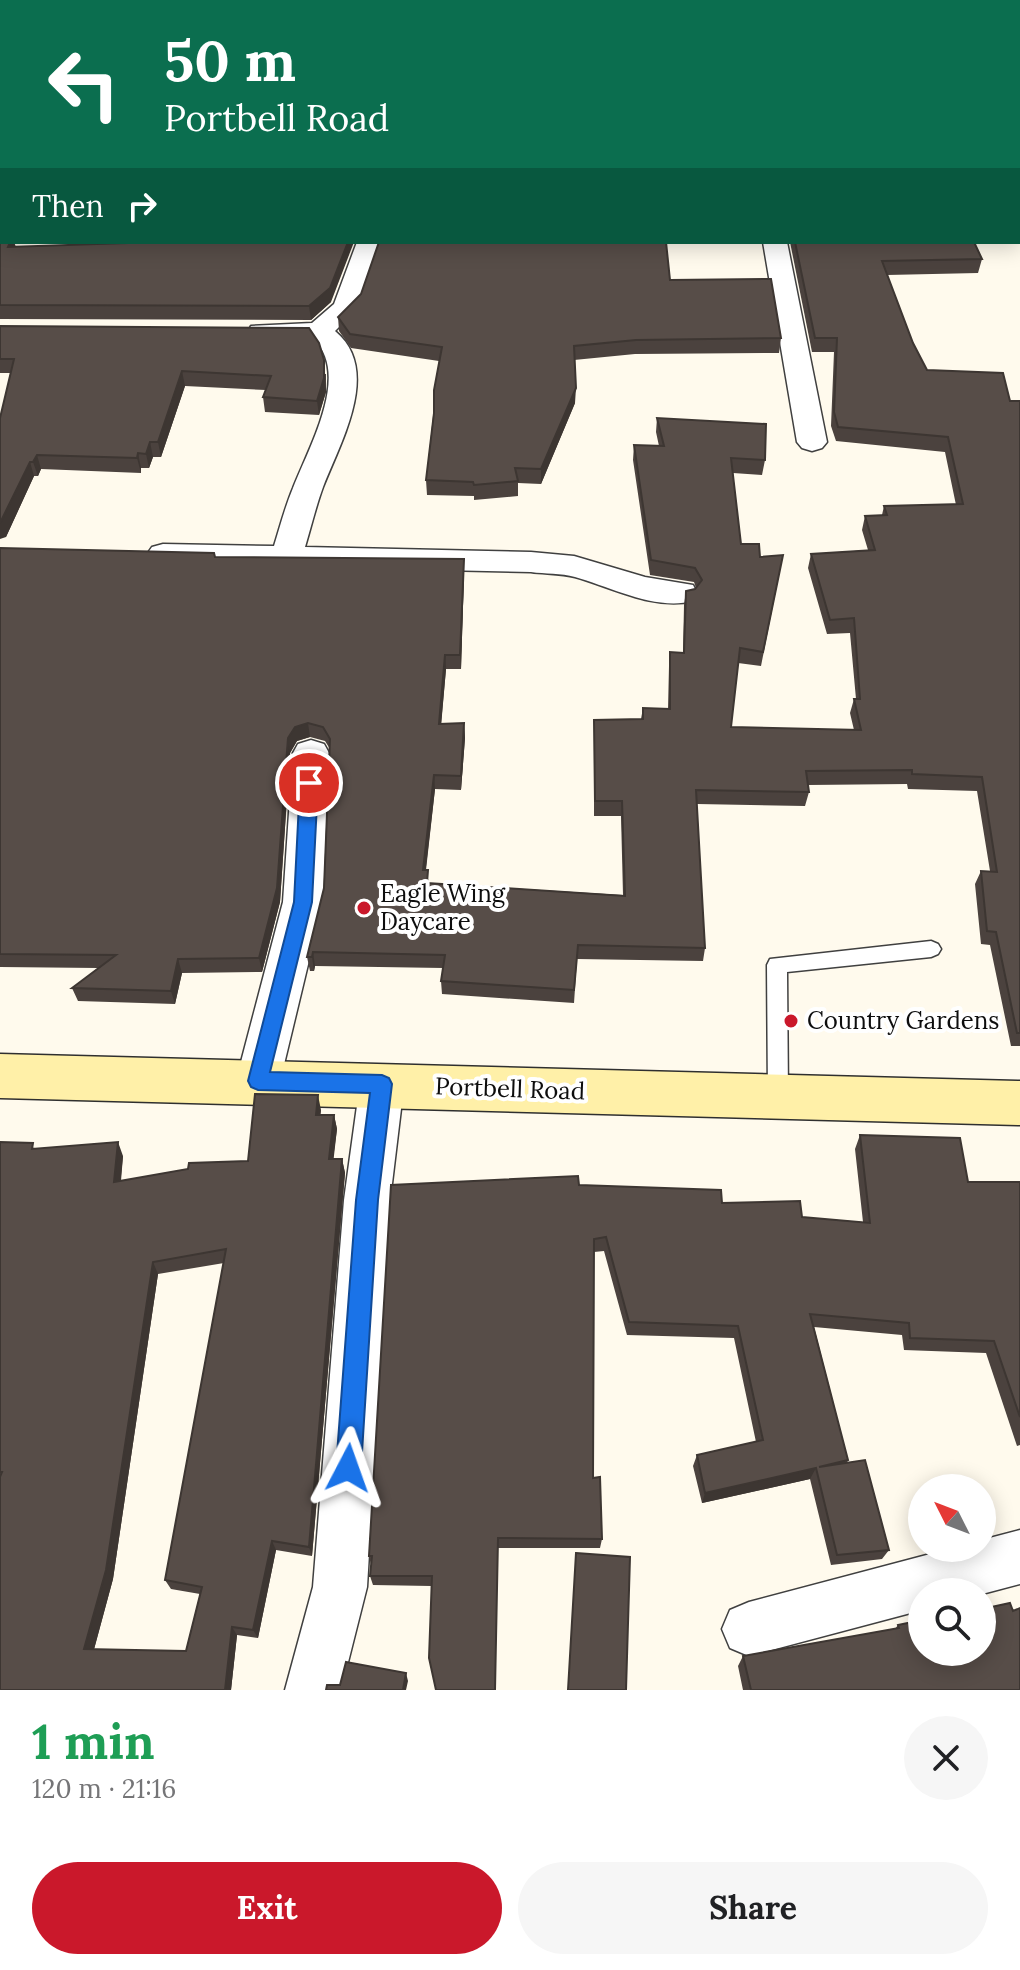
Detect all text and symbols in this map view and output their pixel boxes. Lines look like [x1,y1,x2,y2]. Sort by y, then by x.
text: 50 m [164,25,296,96]
icon: left [32,32,136,136]
text: Portbell Road [164,95,389,141]
icon: right [120,184,164,228]
text: Then [32,187,104,225]
pin [275,749,343,817]
icon: arrive [287,761,331,805]
place label: Eagle Wing Daycare [380,878,506,937]
marker: Eagle Wing Daycare [355,899,373,917]
place label: Country Gardens [807,1005,999,1036]
marker: Country Gardens [782,1012,800,1030]
street label: Portbell Road [434,1070,586,1107]
position arrow [306,1426,390,1510]
north arrow [908,1474,996,1562]
map controls [908,1474,996,1666]
button: search [908,1578,996,1666]
text: 1 min [32,1711,155,1772]
button: close [904,1716,988,1800]
text: 120 m · 21:16 [32,1772,176,1805]
button: Exit [32,1862,502,1954]
button: Share [518,1862,988,1954]

